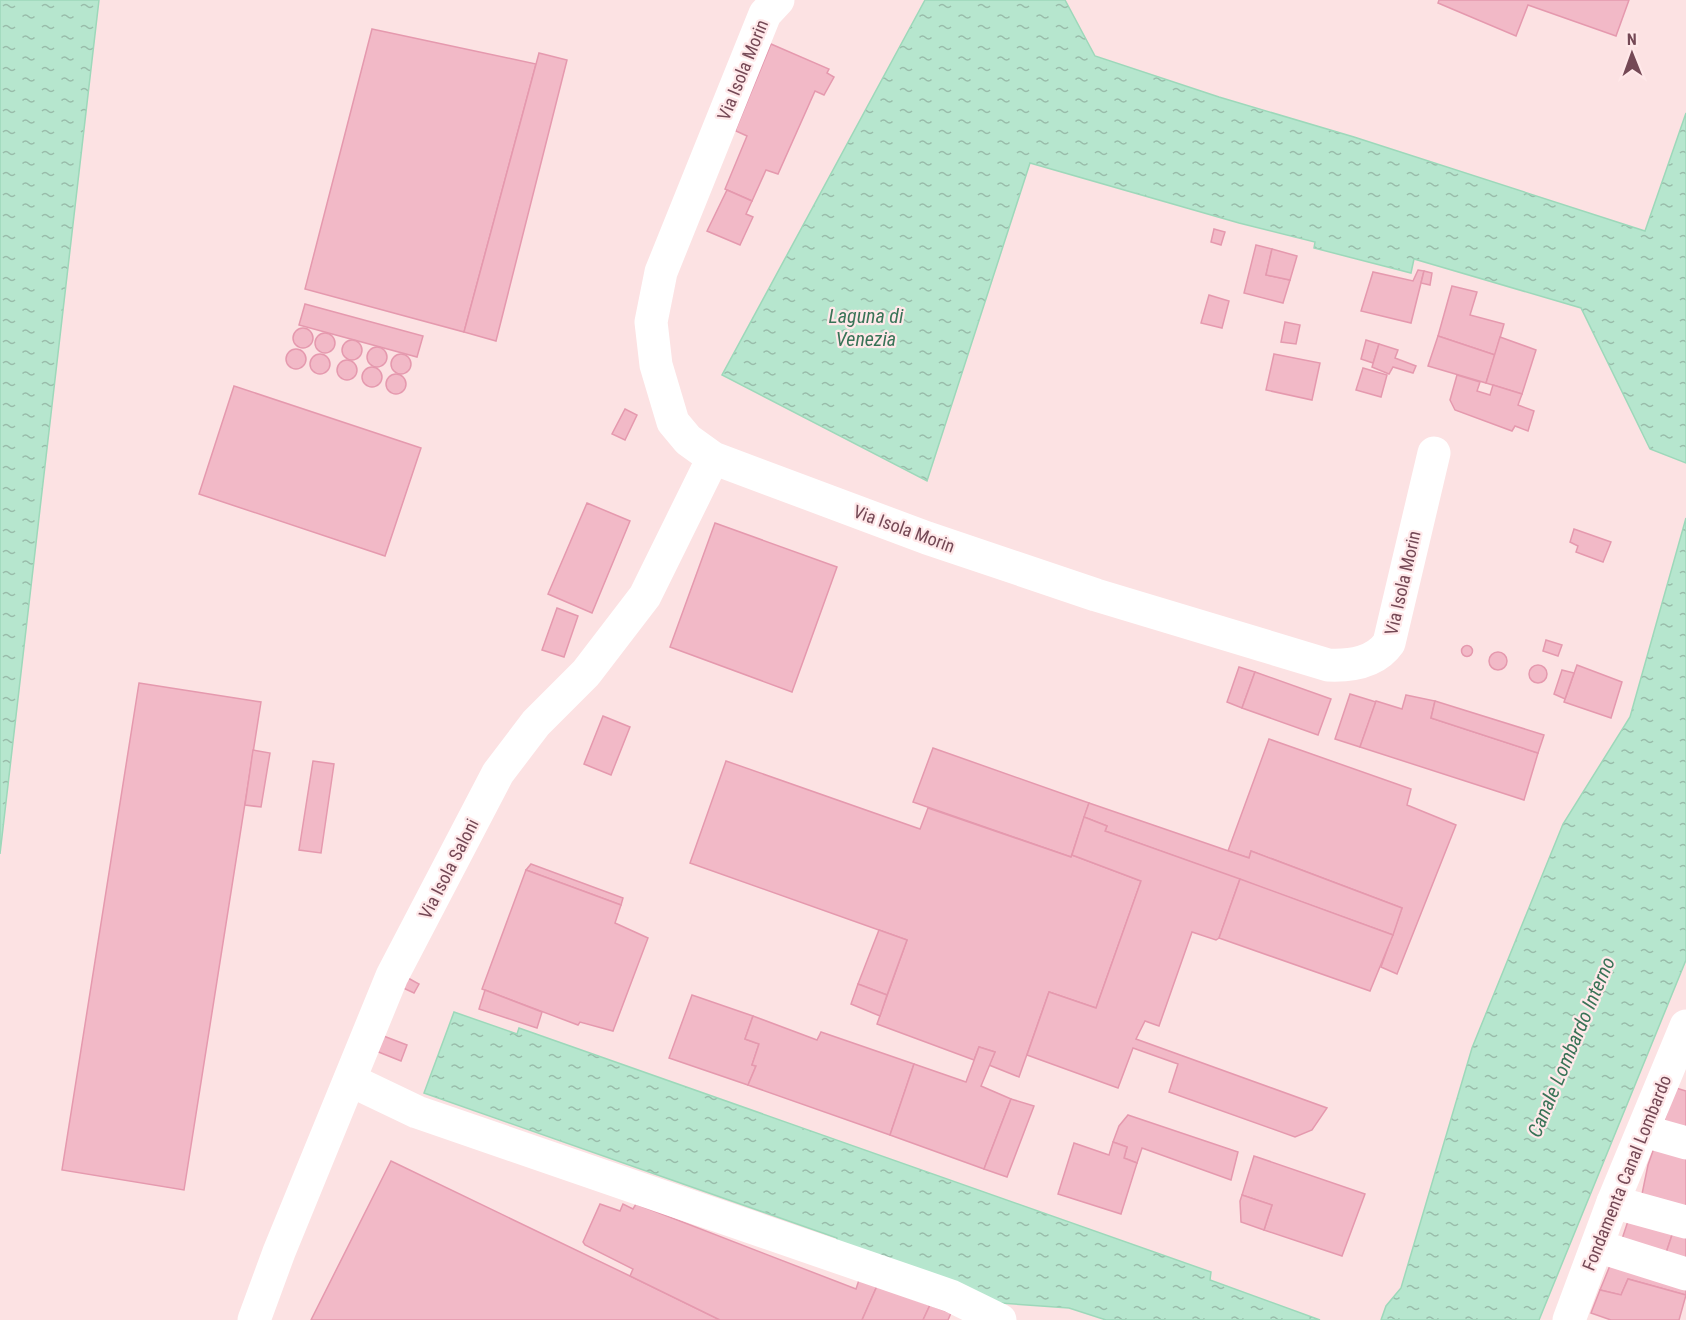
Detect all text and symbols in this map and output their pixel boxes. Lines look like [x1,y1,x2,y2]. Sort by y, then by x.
street label: Via Isola Morin [713,16,772,123]
north arrow [1602,24,1662,84]
text: N [1627,30,1637,49]
water label: Laguna di Venezia [829,304,904,351]
street label: Via Isola Morin [851,500,958,557]
street label: Via Isola Morin [1380,529,1425,637]
street label: Via Isola Saloni [414,815,483,922]
water label: Canale Lombardo Interno [1522,953,1620,1141]
street label: Fondamenta Canal Lombardo [1578,1072,1675,1274]

